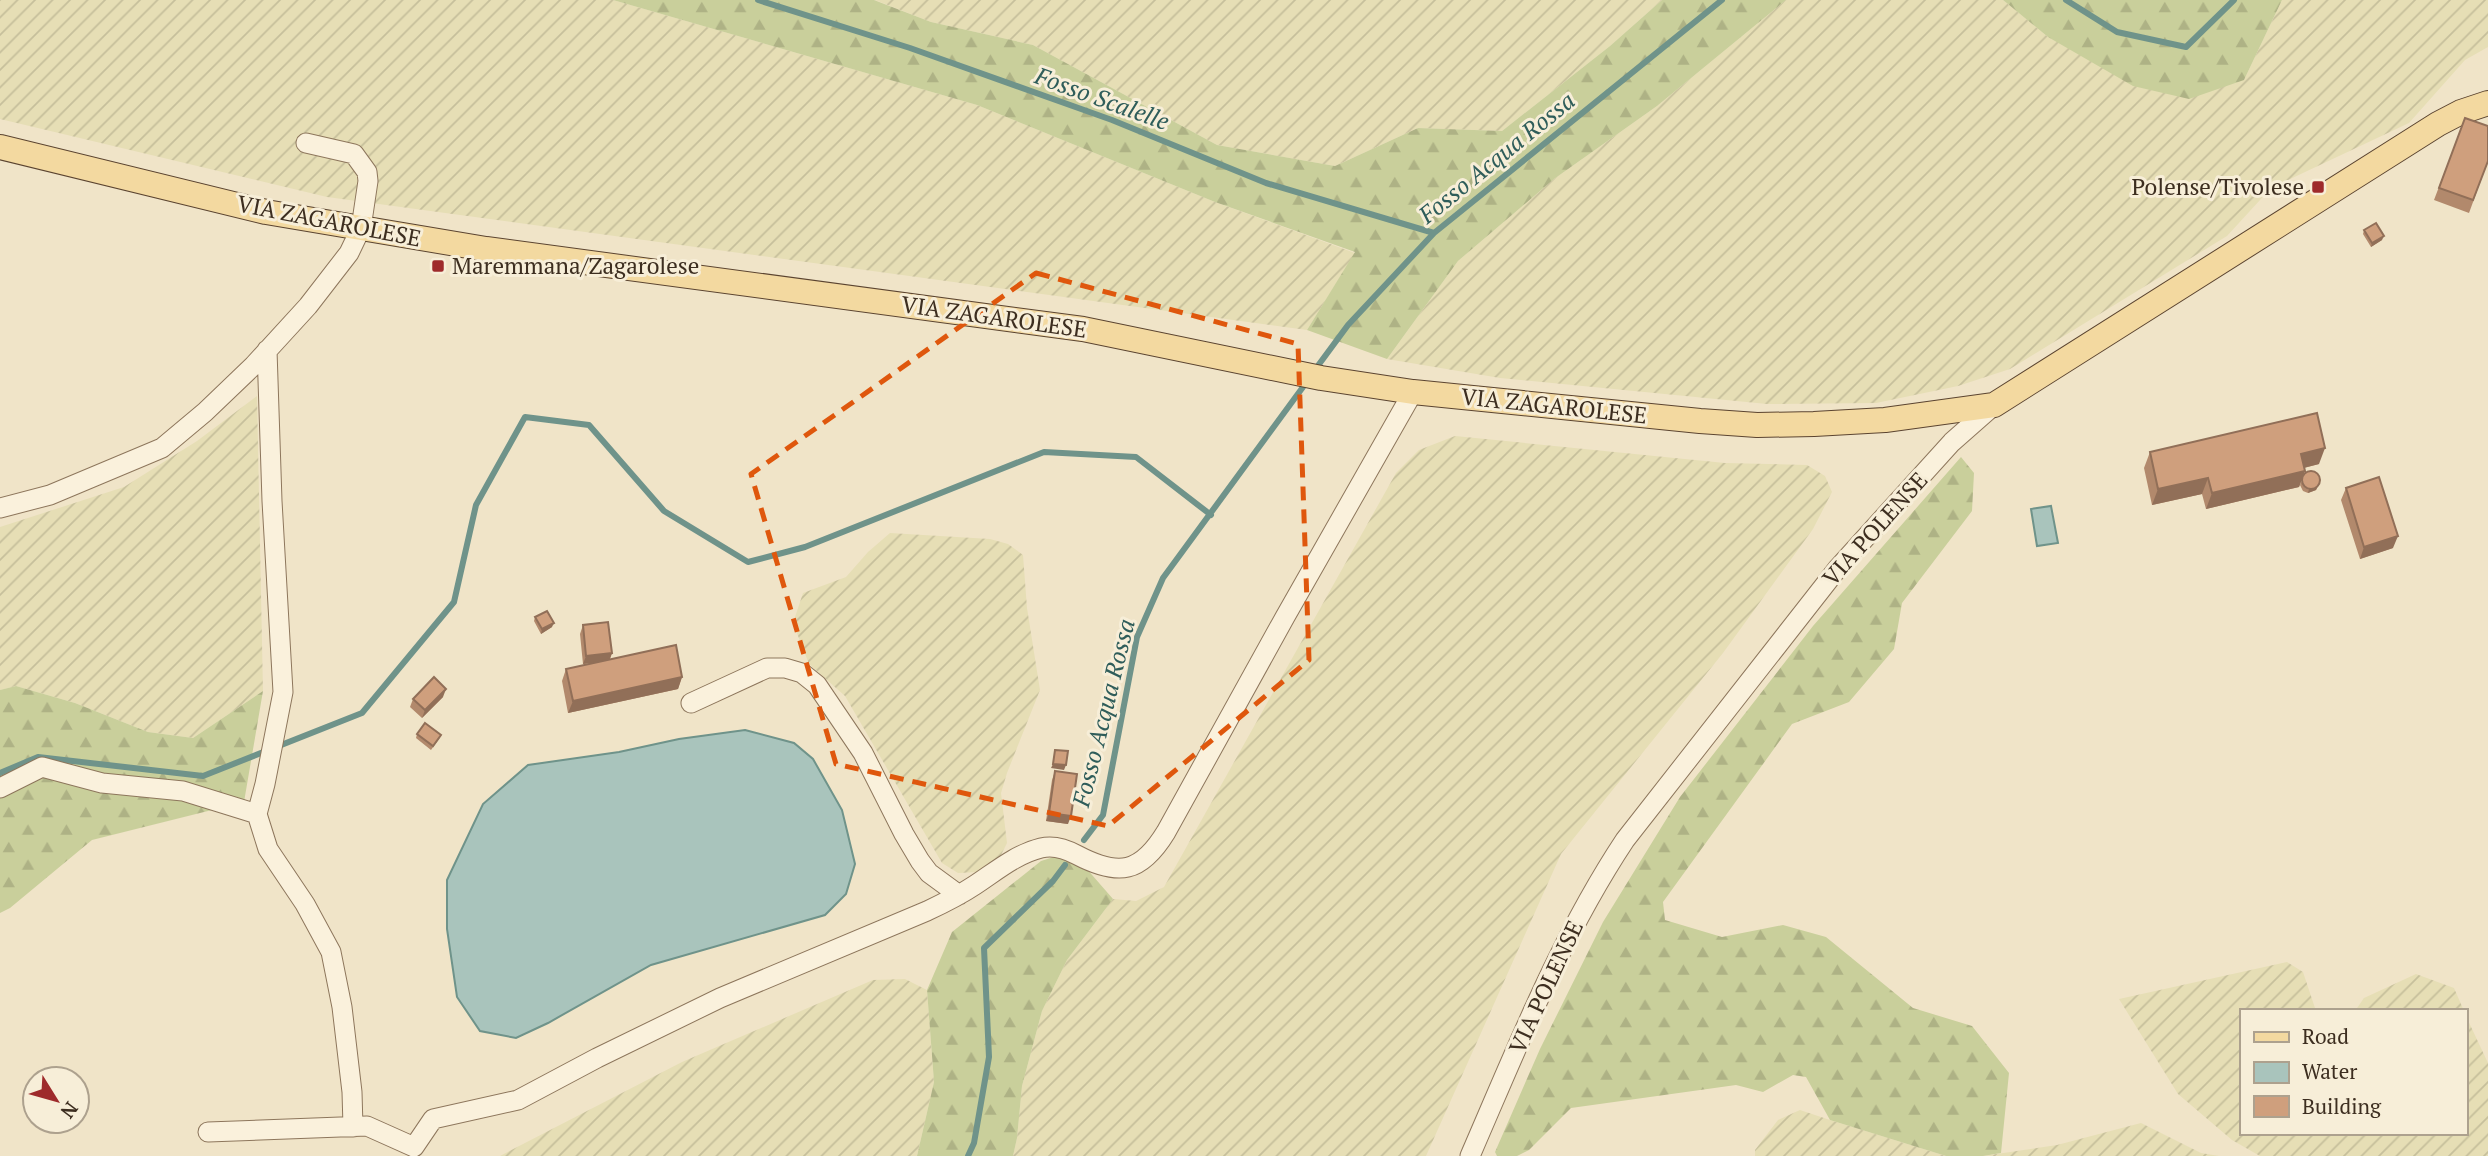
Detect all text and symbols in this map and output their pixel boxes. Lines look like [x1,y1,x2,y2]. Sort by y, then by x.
water label: Fosso Scalelle [1030,59,1174,137]
water label: Fosso Acqua Rossa [1411,84,1581,231]
place label: Polense/Tivolese [2132,171,2304,202]
marker: Polense/Tivolese [2310,179,2326,195]
street label: VIA ZAGAROLESE [234,187,424,254]
place label: Maremmana/Zagarolese [452,250,699,281]
marker: Maremmana/Zagarolese [430,258,446,274]
street label: VIA ZAGAROLESE [899,288,1089,345]
street label: VIA ZAGAROLESE [1459,380,1649,431]
street label: VIA POLENSE [1815,465,1934,592]
water label: Fosso Acqua Rossa [1064,616,1142,811]
street label: VIA POLENSE [1501,915,1590,1058]
legend [2240,1009,2467,1135]
text: Road [2302,1022,2349,1050]
text: Water [2302,1057,2357,1085]
north arrow [21,1065,91,1135]
text: Building [2302,1092,2382,1120]
text: N [55,1097,84,1124]

